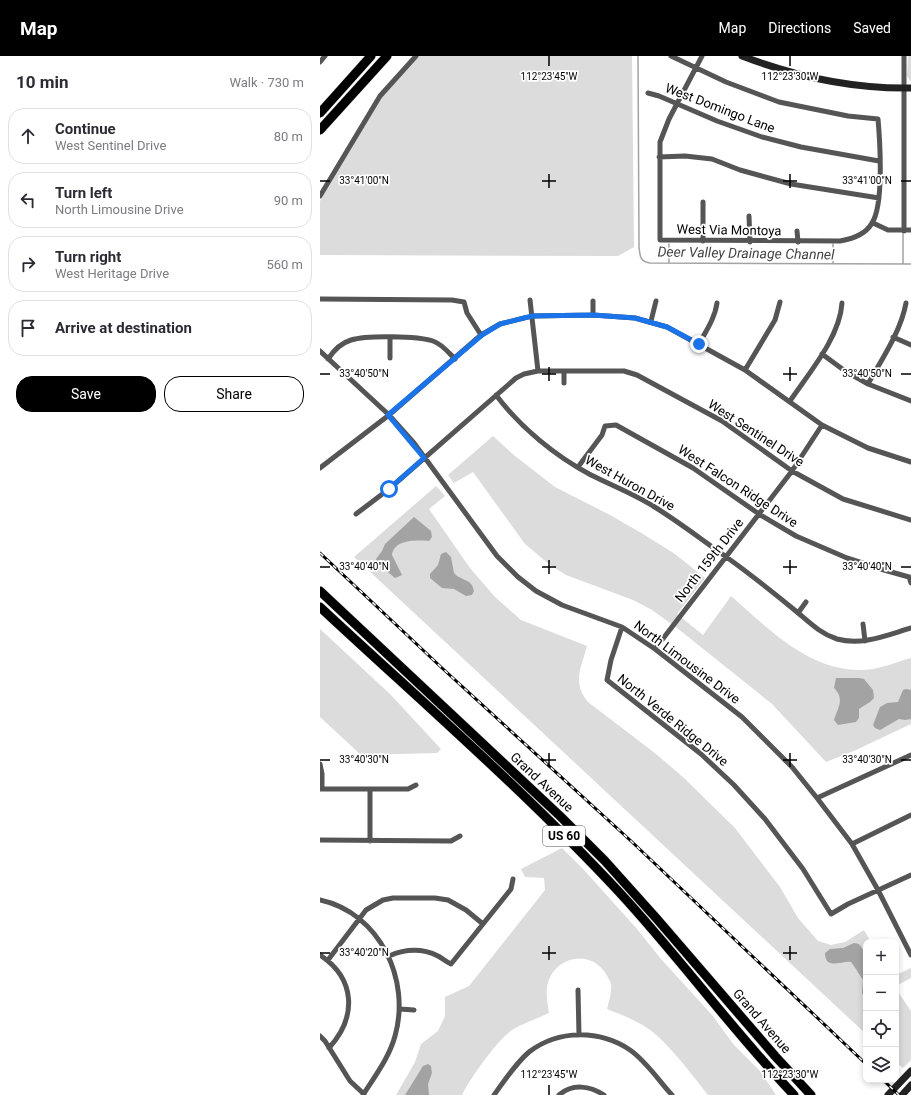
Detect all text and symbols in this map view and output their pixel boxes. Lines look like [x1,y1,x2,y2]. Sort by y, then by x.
text: Map [20,17,58,40]
text: Map [719,20,746,36]
text: Directions [768,20,831,36]
text: Saved [853,20,891,36]
text: 112°23'45"W [521,71,578,82]
text: 112°23'30"W [762,71,819,82]
text: 10 min [16,72,69,92]
text: Walk · 730 m [229,75,304,90]
street label: West Domingo Lane [663,80,777,136]
text: Continue [55,120,116,138]
icon: ahead [17,125,39,147]
text: 80 m [274,129,303,144]
text: West Sentinel Drive [55,138,166,153]
text: 33°41'00"N [339,175,389,186]
text: 33°41'00"N [842,175,892,186]
text: Turn left [55,184,112,202]
icon: left [17,189,39,211]
text: 90 m [274,193,303,208]
text: North Limousine Drive [55,202,184,217]
street label: West Via Montoya [677,222,781,238]
water label: Deer Valley Drainage Channel [657,243,835,263]
text: Turn right [55,248,121,266]
icon: right [17,253,39,275]
text: 560 m [266,257,303,272]
text: West Heritage Drive [55,266,169,281]
icon: arrive [17,317,39,339]
text: Arrive at destination [55,319,192,337]
route end [690,335,708,353]
text: 33°40'50"N [339,368,389,379]
text: 33°40'50"N [842,368,892,379]
button: Save [16,376,156,412]
button: Share [164,376,304,412]
street label: West Sentinel Drive [705,396,807,470]
street label: West Falcon Ridge Drive [675,442,801,530]
street label: West Huron Drive [583,452,678,514]
route start [380,480,398,498]
street label: North 159th Drive [672,515,746,605]
text: 33°40'40"N [339,561,389,572]
text: 33°40'40"N [842,561,892,572]
street label: North Limousine Drive [631,617,743,707]
street label: North Verde Ridge Drive [615,671,731,769]
street label: Grand Avenue [508,749,577,815]
text: 33°40'30"N [339,754,389,765]
text: 33°40'30"N [842,754,892,765]
road number: US 60 [543,826,585,846]
map controls [863,939,899,1083]
button: + [863,939,899,975]
text: 33°40'20"N [339,947,389,958]
button: − [863,975,899,1011]
street label: Grand Avenue [730,986,794,1056]
button: locate [863,1011,899,1047]
button: layers [863,1047,899,1083]
text: 112°23'45"W [521,1069,578,1080]
text: 112°23'30"W [762,1069,819,1080]

